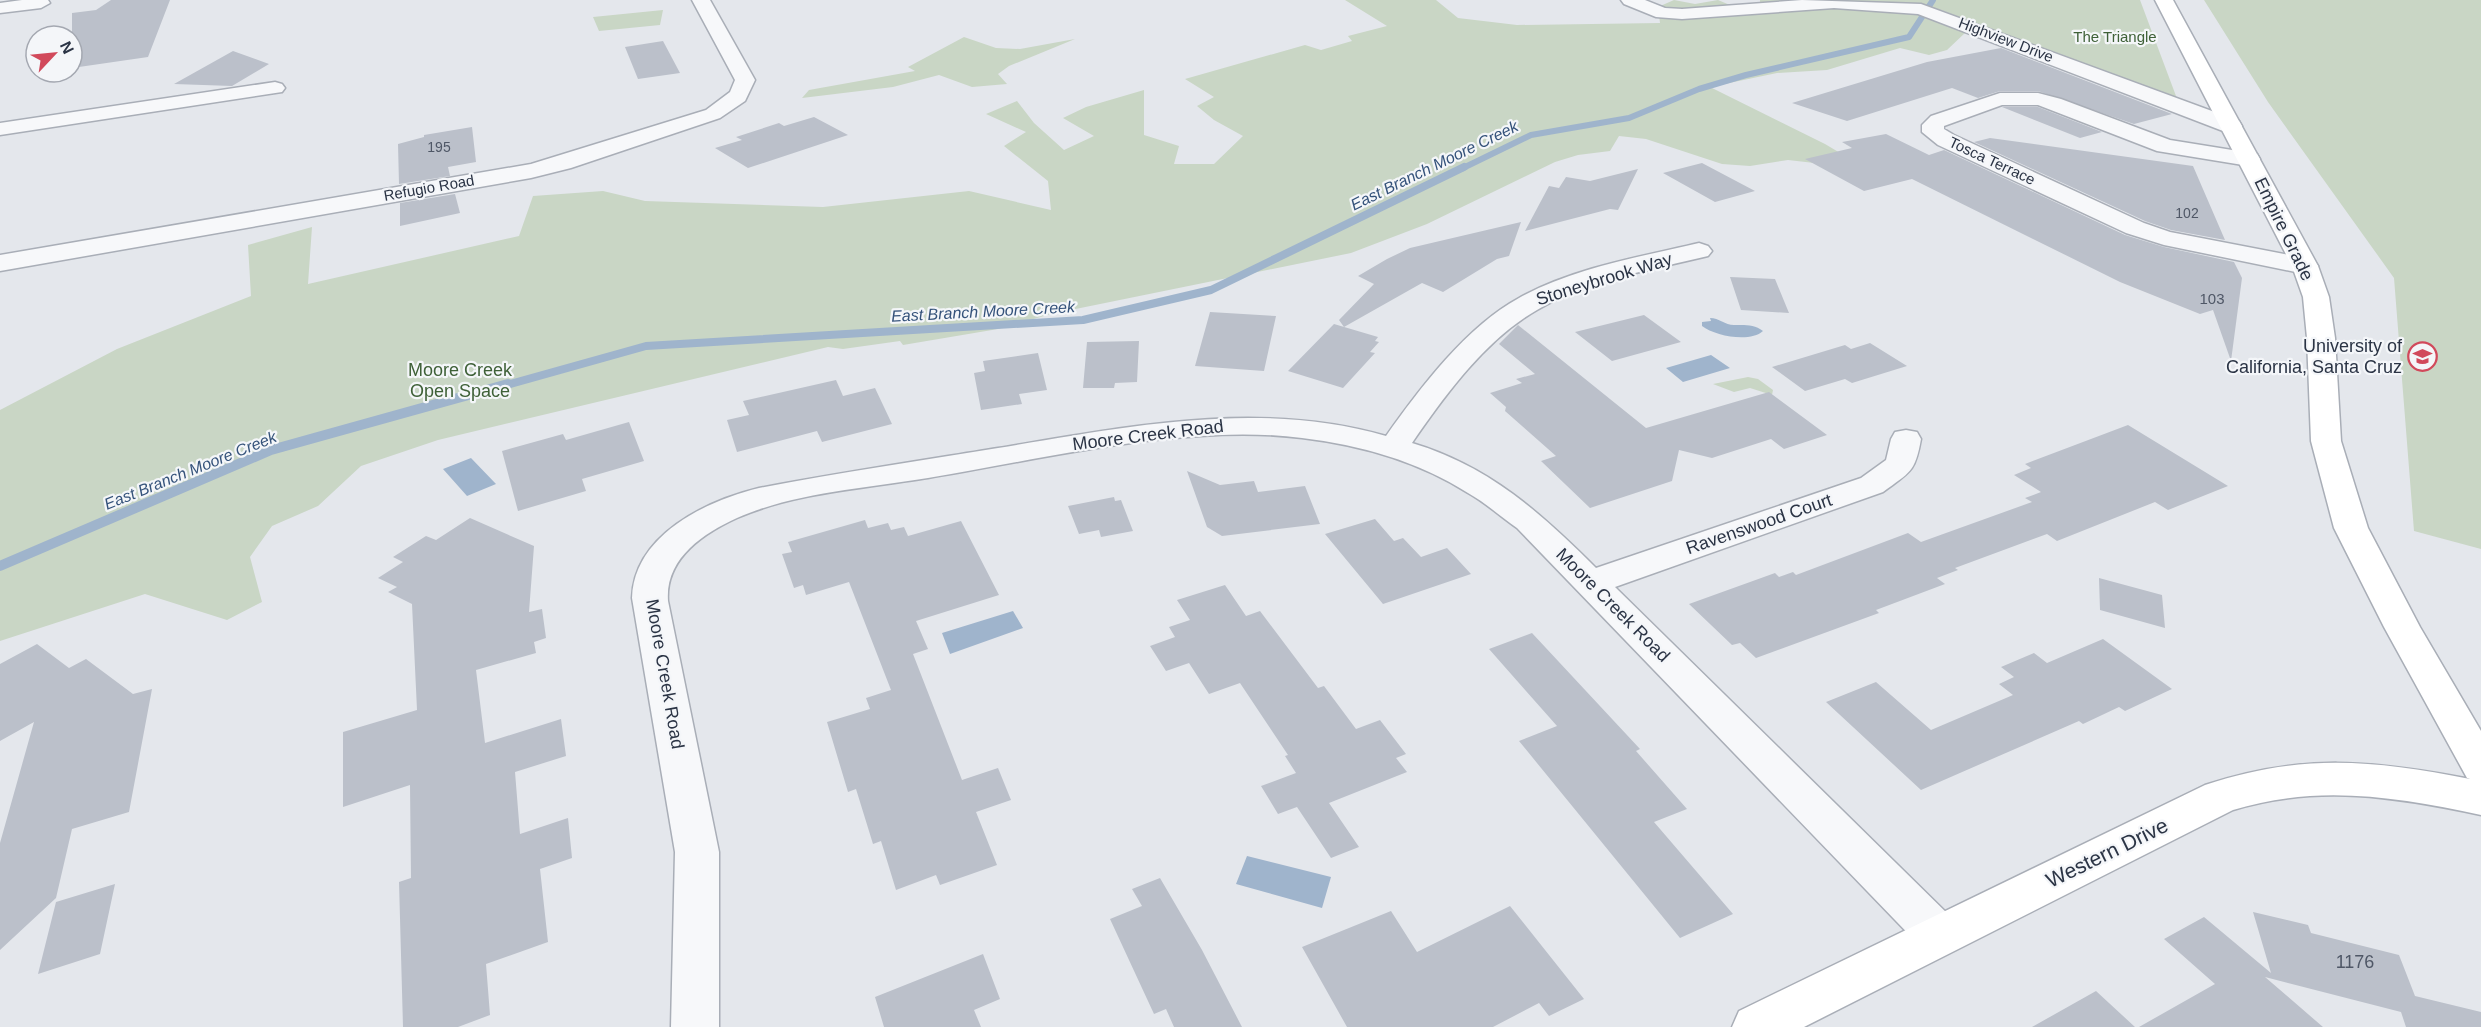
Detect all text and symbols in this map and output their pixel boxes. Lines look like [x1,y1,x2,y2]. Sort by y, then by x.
street label: Highview Drive [1956,14,2056,65]
north arrow [24,24,84,84]
park label: The Triangle [2073,28,2157,45]
text: N [57,39,77,57]
water label: East Branch Moore Creek [1348,117,1522,213]
street label: Tosca Terrace [1946,133,2038,188]
house number: 195 [427,139,451,155]
street label: Refugio Road [382,171,476,204]
street label: Empire Grade [2250,174,2318,284]
house number: 102 [2175,205,2199,221]
street label: Stoneybrook Way [1533,249,1675,309]
house number: 103 [2199,290,2225,307]
water label: East Branch Moore Creek [891,298,1076,325]
place label: University of California, Santa Cruz [2226,336,2403,377]
school or university icon: University of California, Santa Cruz [2407,340,2439,372]
park label: Moore Creek Open Space [408,360,513,401]
street label: Moore Creek Road [1071,416,1225,454]
water label: East Branch Moore Creek [102,428,280,513]
street label: Ravenswood Court [1683,490,1835,558]
street label: Moore Creek Road [1552,544,1674,666]
street label: Moore Creek Road [642,597,688,751]
street label: Western Drive [2042,813,2171,892]
house number: 1176 [2336,952,2374,972]

